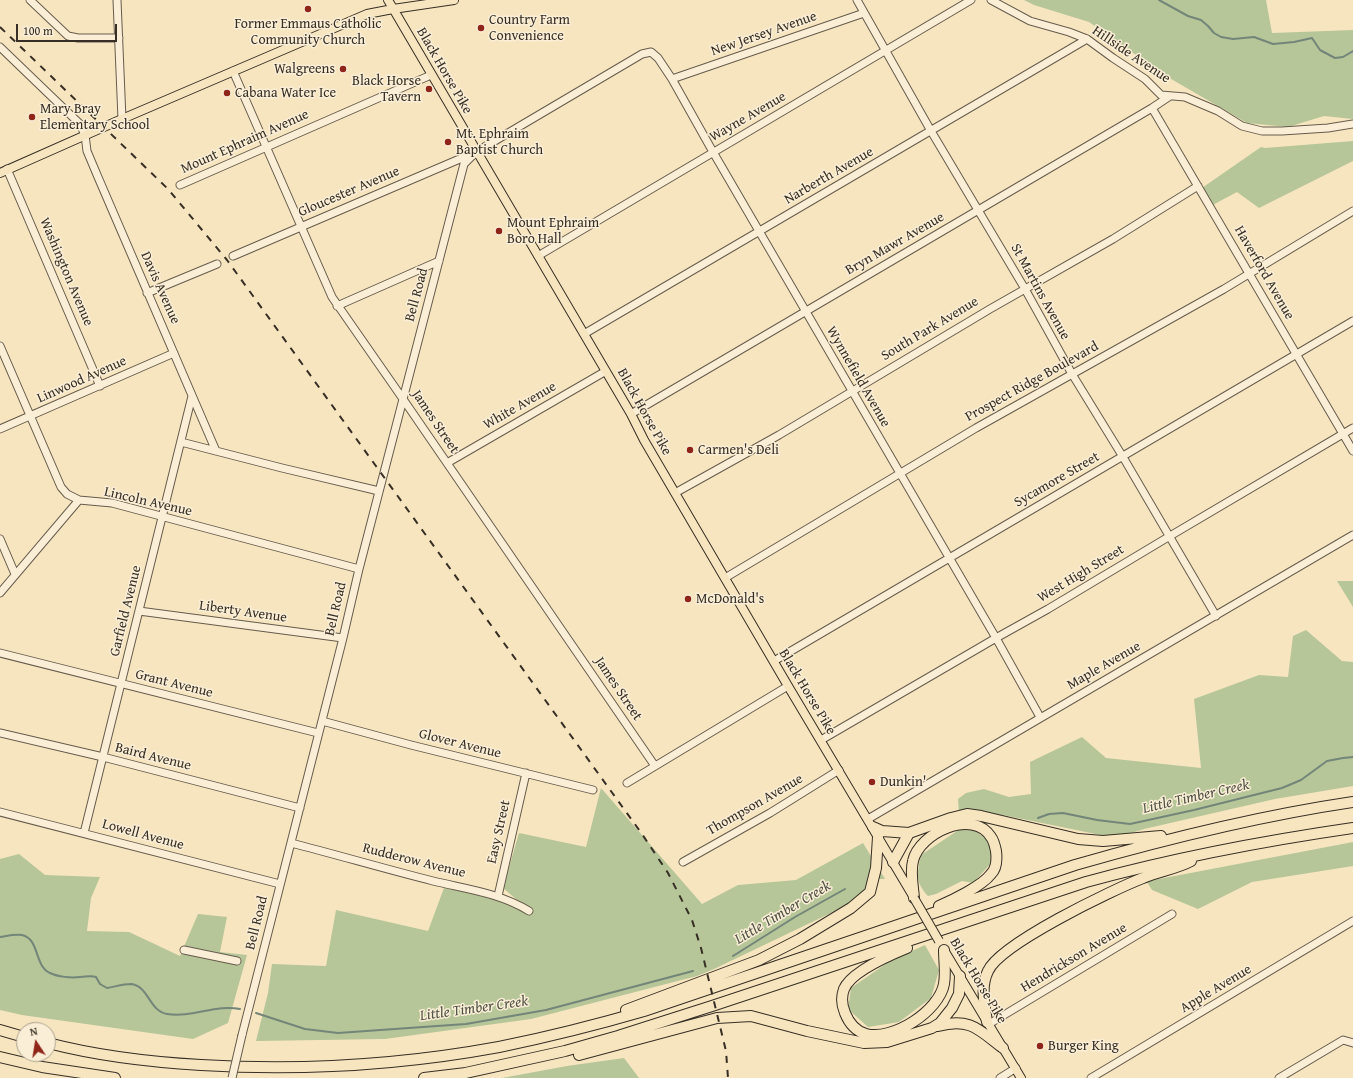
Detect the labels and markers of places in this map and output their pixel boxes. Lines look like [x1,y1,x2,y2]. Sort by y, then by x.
marker: Former Emmaus Catholic Community Church [303,4,313,14]
place label: Country Farm Convenience [489,12,570,44]
place label: Former Emmaus Catholic Community Church [234,16,382,48]
marker: Country Farm Convenience [476,23,486,33]
place label: Walgreens [274,61,335,77]
marker: Walgreens [338,64,348,74]
place label: Black Horse Tavern [352,73,421,106]
marker: Black Horse Tavern [424,84,434,94]
place label: Cabana Water Ice [235,85,336,101]
marker: Cabana Water Ice [222,88,232,98]
place label: Mary Bray Elementary School [40,101,150,134]
marker: Mary Bray Elementary School [27,112,37,122]
place label: Mt. Ephraim Baptist Church [456,126,543,158]
marker: Mt. Ephraim Baptist Church [443,137,453,147]
place label: Mount Ephraim Boro Hall [507,215,599,248]
marker: Mount Ephraim Boro Hall [494,226,504,236]
place label: Carmen's Deli [698,442,779,458]
marker: Carmen's Deli [685,445,695,455]
place label: McDonald's [696,591,764,607]
marker: McDonald's [683,594,693,604]
place label: Dunkin' [880,774,926,790]
marker: Dunkin' [867,777,877,787]
place label: Burger King [1048,1038,1119,1054]
marker: Burger King [1035,1041,1045,1051]

